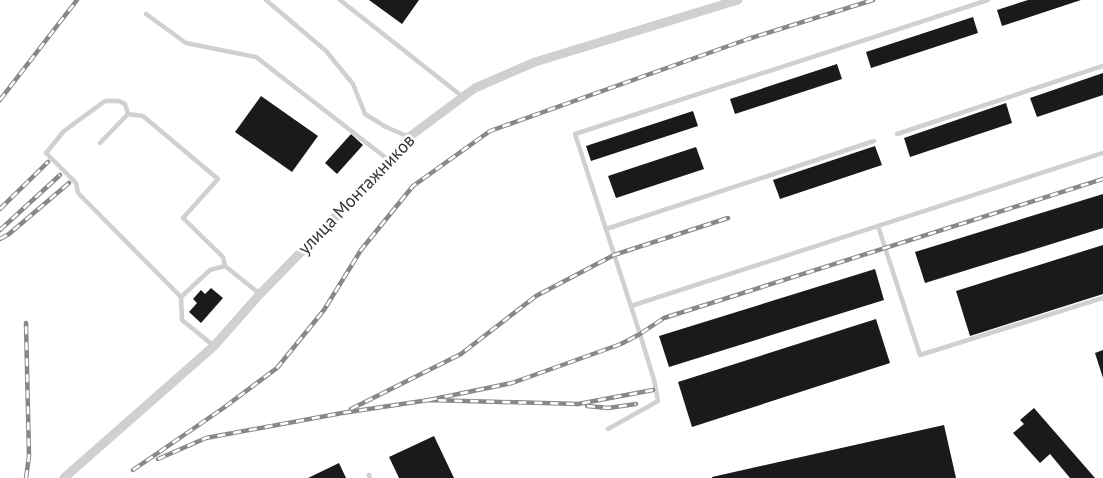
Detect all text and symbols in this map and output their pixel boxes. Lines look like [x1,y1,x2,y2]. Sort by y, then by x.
street label: улица Монтажников [293,129,419,259]

